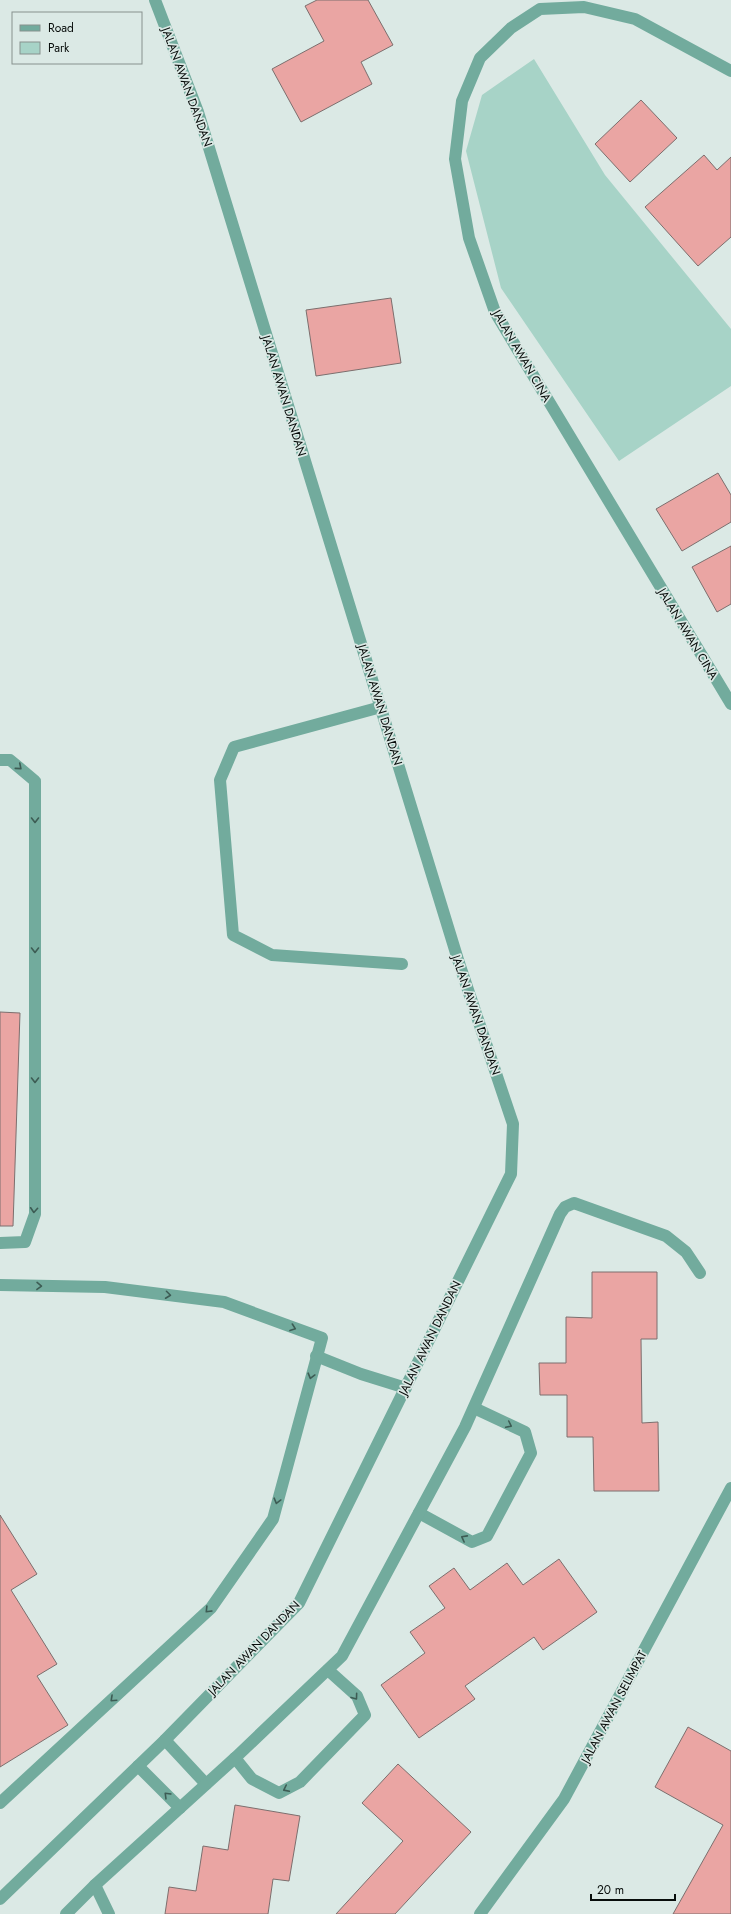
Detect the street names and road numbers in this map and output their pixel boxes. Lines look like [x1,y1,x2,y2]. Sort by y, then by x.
street label: JALAN AWAN DANDAN [156,23,217,149]
street label: JALAN AWAN CINA [487,305,556,406]
street label: JALAN AWAN DANDAN [256,331,311,459]
street label: JALAN AWAN CINA [652,583,723,683]
street label: JALAN AWAN DANDAN [352,640,407,768]
street label: JALAN AWAN DANDAN [446,951,505,1077]
street label: JALAN AWAN DANDAN [393,1278,466,1400]
street label: JALAN AWAN DANDAN [202,1597,304,1701]
street label: JALAN AWAN SELIMPAT [576,1647,652,1768]

